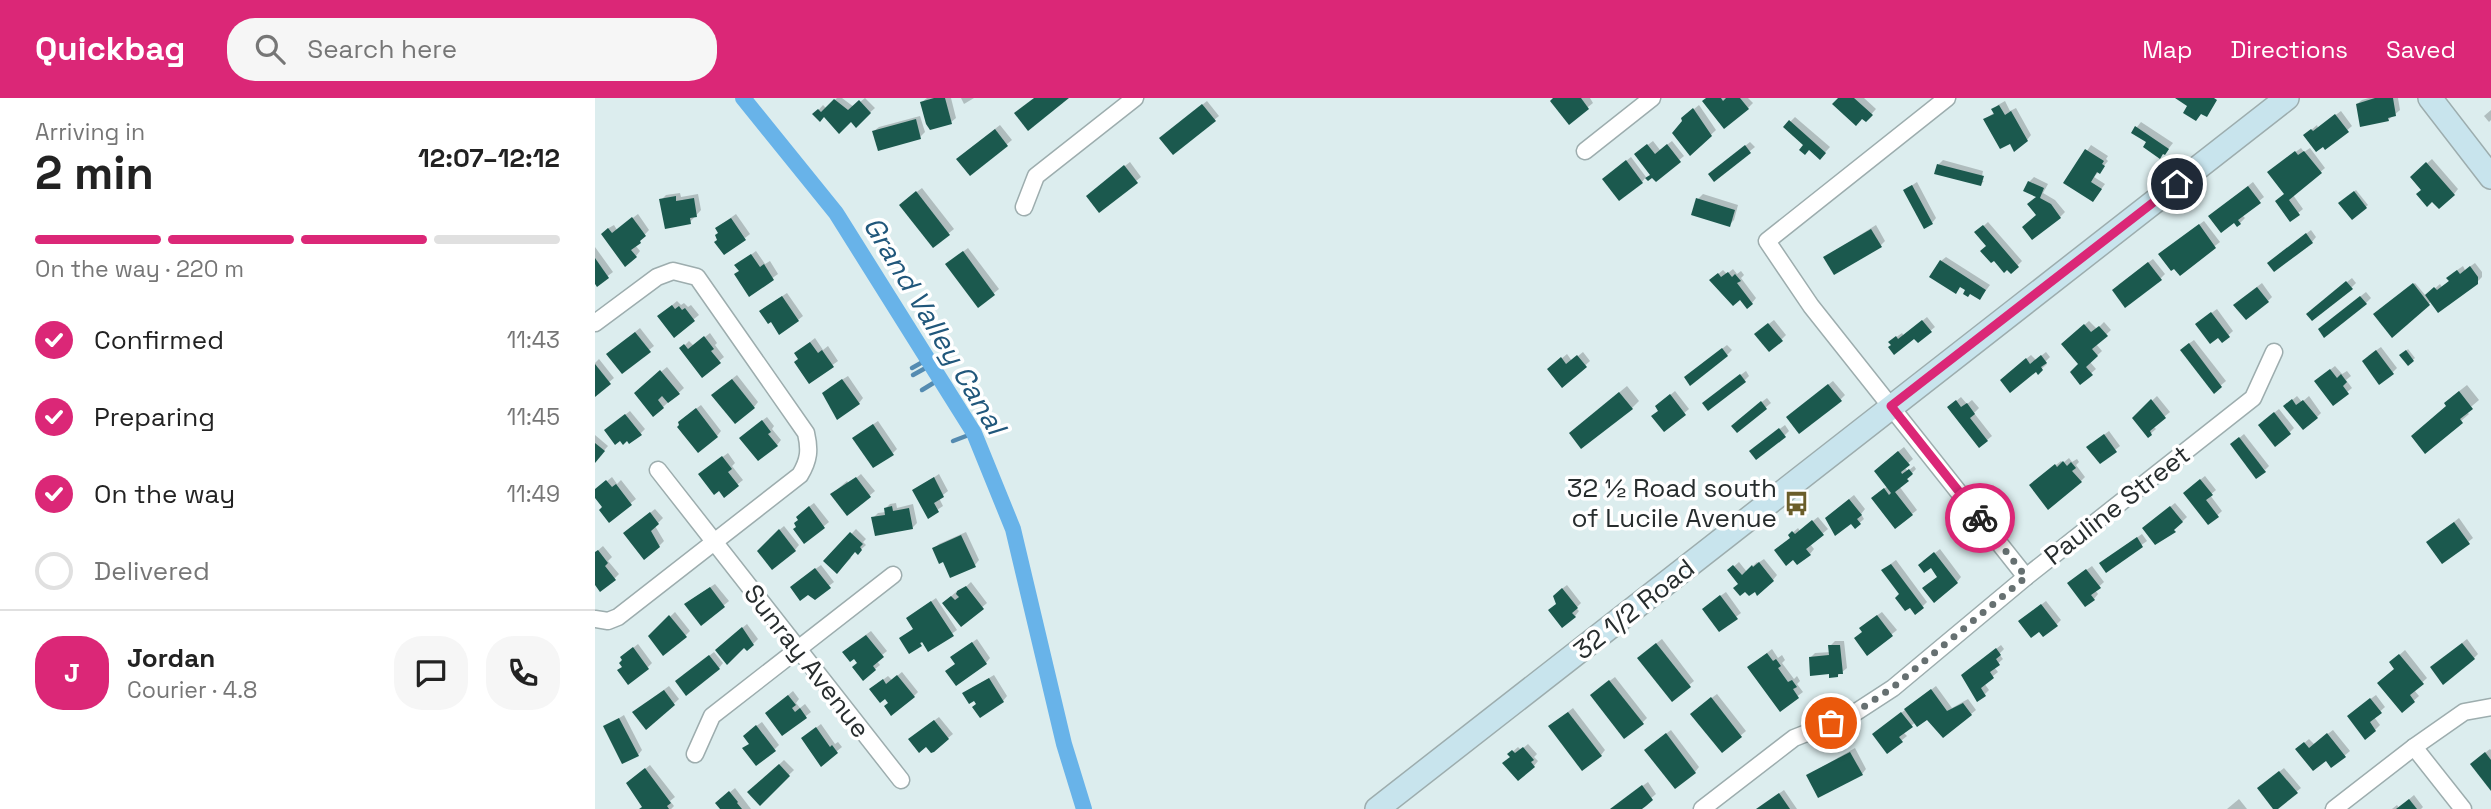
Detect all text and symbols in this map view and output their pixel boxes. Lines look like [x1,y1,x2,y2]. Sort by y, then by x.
search box [227,18,717,81]
text: Quickbag [35,28,185,70]
icon: search [251,30,289,68]
text: Search here [307,32,457,66]
text: Map [2142,34,2192,65]
text: Directions [2230,34,2348,65]
text: Saved [2386,34,2456,65]
text: Arriving in [35,117,145,147]
text: 12:07–12:12 [418,141,560,175]
text: 2 min [35,144,154,202]
pin [2147,154,2207,214]
icon: home [2158,165,2196,203]
water label: Grand Valley Canal [856,209,1016,443]
text: On the way · 220 m [35,254,244,284]
icon: check [35,321,73,359]
text: Confirmed [94,323,224,357]
text: 11:43 [507,325,560,355]
icon: check [35,398,73,436]
text: Preparing [94,400,215,434]
text: 11:45 [507,402,560,432]
street label: Pauline Street [2037,437,2197,573]
place label: 32 ½ Road south of Lucile Avenue [1567,471,1777,535]
icon: check [35,475,73,513]
text: On the way [94,477,235,511]
text: 11:49 [507,479,560,509]
courier [1945,483,2015,553]
bus stop icon: 32 ½ Road south of Lucile Avenue [1783,489,1811,517]
icon: bike [1961,499,1999,537]
street label: 32 1/2 Road [1567,551,1701,667]
text: Delivered [94,554,210,588]
street label: Sunray Avenue [736,577,878,745]
button: chat [394,636,468,710]
button: phone [486,636,560,710]
text: Jordan [127,641,215,675]
text: J [64,656,80,690]
text: Courier · 4.8 [127,675,257,705]
pin [1801,693,1861,753]
icon: bag [1812,704,1850,742]

